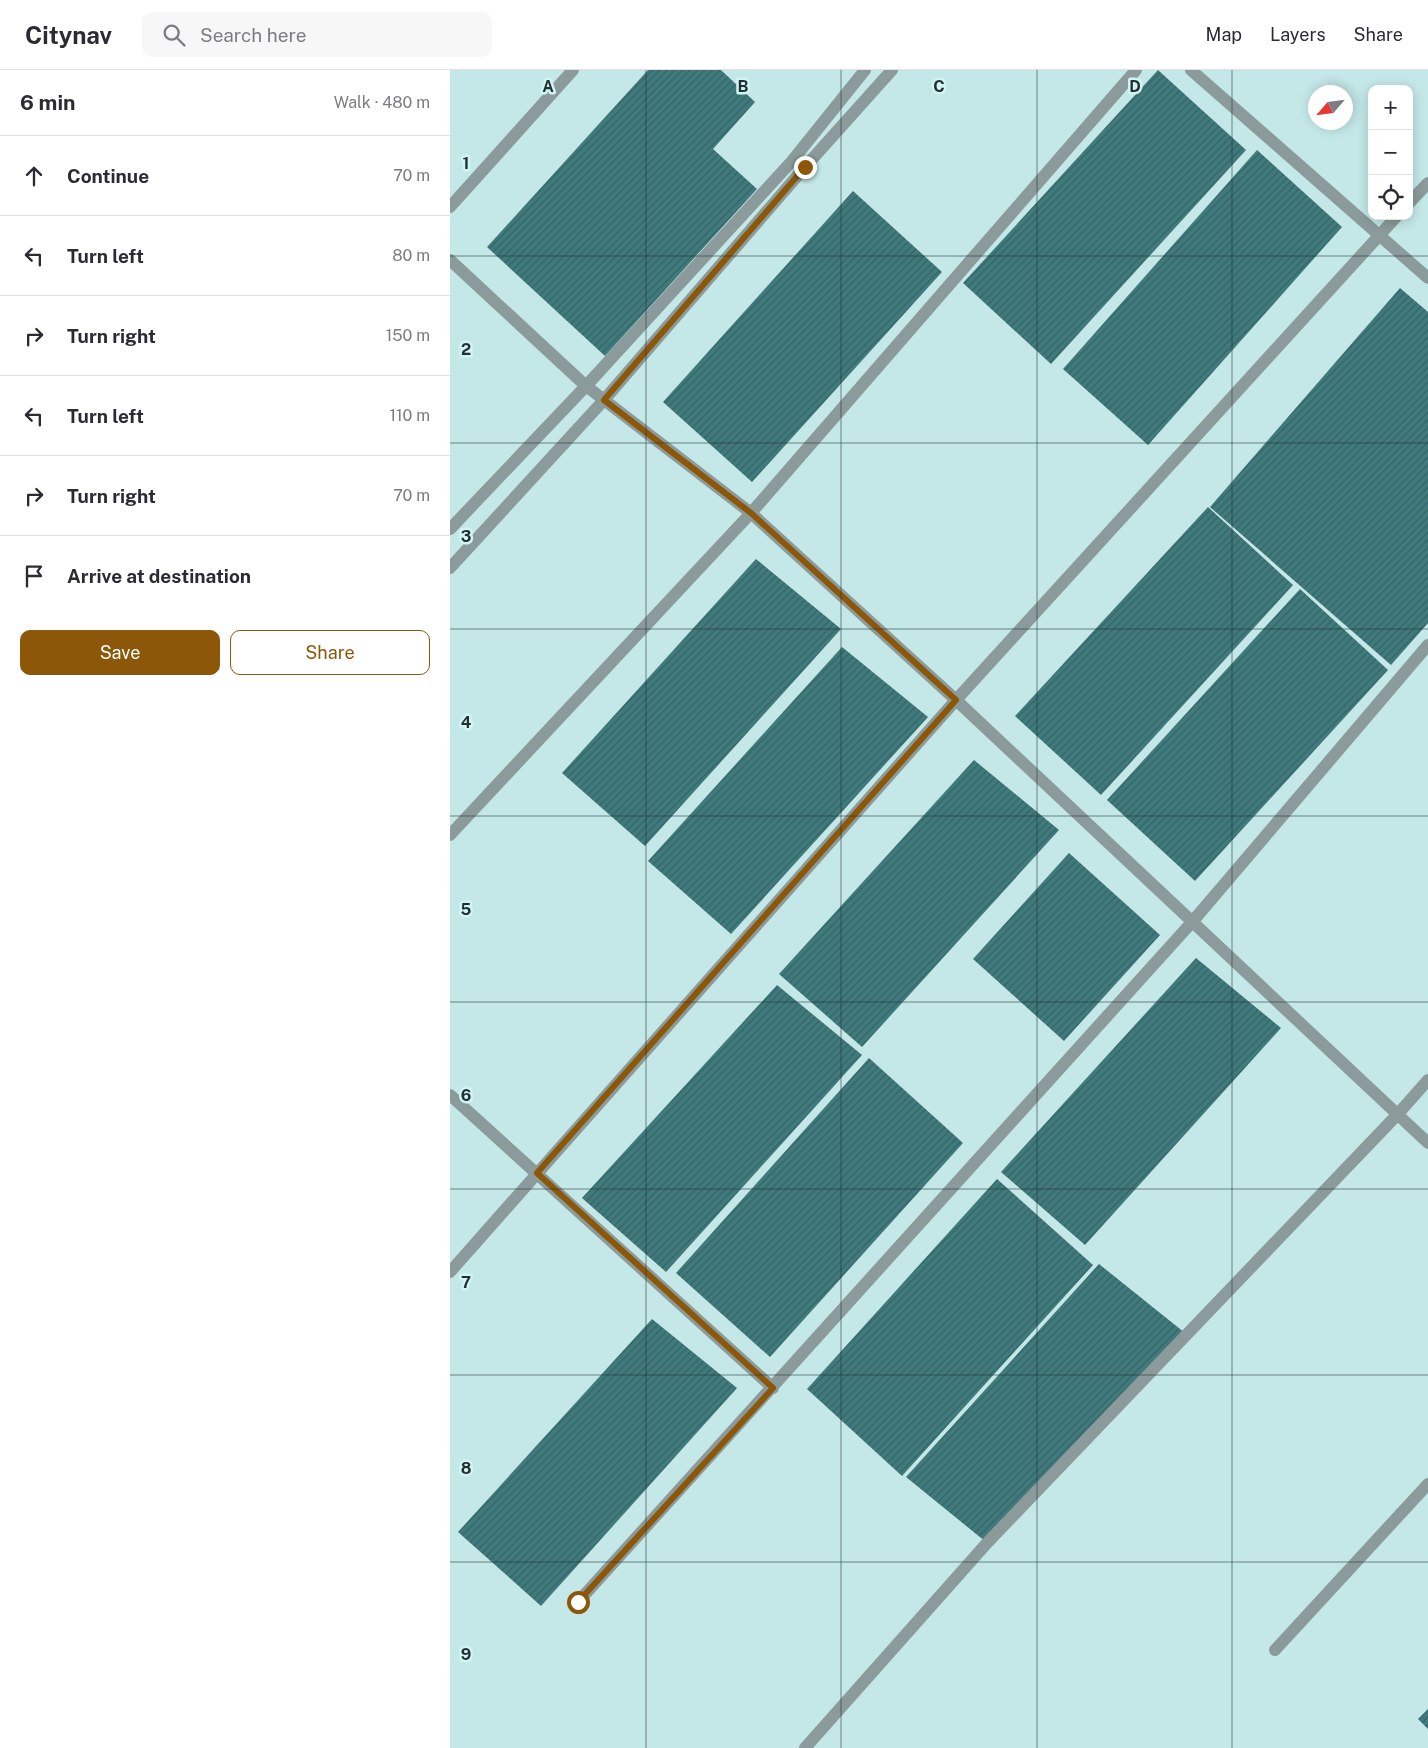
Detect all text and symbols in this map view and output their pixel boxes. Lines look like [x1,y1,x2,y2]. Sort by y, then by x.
search box [142,12,492,57]
text: Citynav [25,21,112,49]
icon: search [160,21,188,49]
text: Search here [200,24,307,46]
text: Map [1206,24,1242,45]
text: Layers [1270,24,1326,45]
text: Share [1354,24,1403,45]
text: A [542,77,554,96]
text: B [738,77,749,96]
text: C [933,77,945,96]
text: D [1129,77,1141,96]
north arrow [1308,85,1353,130]
map controls [1368,85,1413,220]
button: + [1368,85,1413,130]
text: 6 min [20,90,76,115]
text: Walk · 480 m [334,93,430,112]
button: − [1368,130,1413,175]
text: 1 [463,154,469,173]
route end [794,156,817,179]
icon: ahead [20,162,48,190]
text: Continue [67,165,149,187]
text: 70 m [393,166,430,185]
button: locate [1368,175,1413,220]
icon: left [20,242,48,270]
text: Turn left [67,245,144,267]
text: 80 m [392,246,430,265]
icon: right [20,322,48,350]
text: Turn right [67,325,156,347]
text: 150 m [386,326,430,345]
text: 2 [461,340,471,359]
icon: left [20,402,48,430]
text: Turn left [67,405,144,427]
text: 110 m [389,406,430,425]
icon: right [20,482,48,510]
text: Turn right [67,485,156,507]
text: 70 m [393,486,430,505]
text: 3 [461,527,471,546]
icon: arrive [20,562,48,590]
text: Arrive at destination [67,565,251,587]
button: Save [20,630,220,675]
button: Share [230,630,430,675]
text: 4 [461,713,472,732]
text: 5 [461,900,472,919]
text: 6 [461,1086,471,1105]
text: 7 [461,1273,471,1292]
text: 8 [461,1459,472,1478]
route start [567,1591,590,1614]
text: 9 [461,1645,471,1664]

